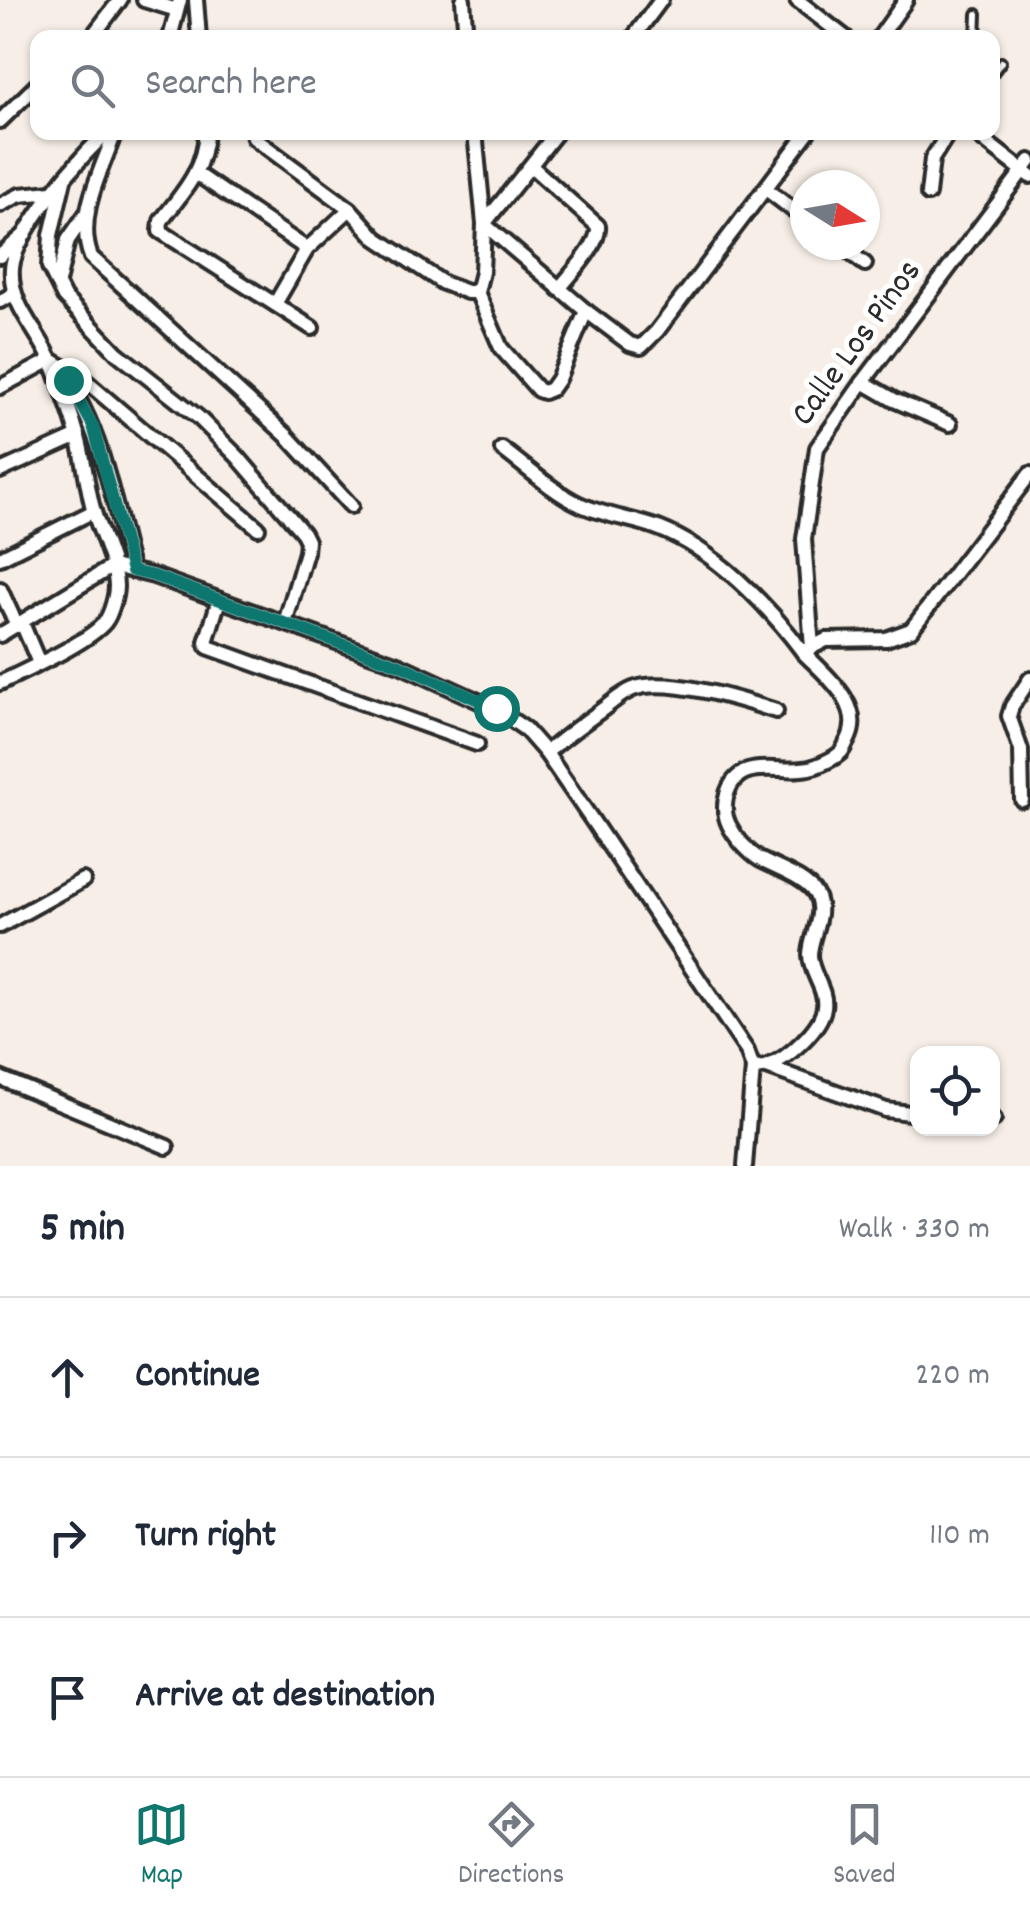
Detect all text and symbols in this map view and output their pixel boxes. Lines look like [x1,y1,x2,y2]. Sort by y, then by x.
search box [30,30,1000,140]
icon: search [65,58,120,113]
text: Search here [145,58,317,113]
north arrow [790,170,880,260]
street label: Calle Los Pinos [780,250,936,438]
route end [46,358,92,404]
route start [474,686,520,732]
map controls [910,1046,1000,1136]
button: locate [910,1046,1000,1136]
text: 5 min [40,1201,125,1261]
text: Walk · 330 m [839,1208,990,1254]
icon: ahead [40,1350,95,1405]
text: Continue [135,1350,260,1405]
text: 220 m [915,1354,990,1400]
icon: right [40,1510,95,1565]
text: Turn right [135,1510,276,1565]
text: 110 m [929,1514,990,1560]
icon: arrive [40,1670,95,1725]
text: Arrive at destination [135,1670,435,1725]
tab: Map [134,1797,189,1897]
tab: Directions [458,1797,564,1897]
tab: Saved [833,1797,896,1897]

